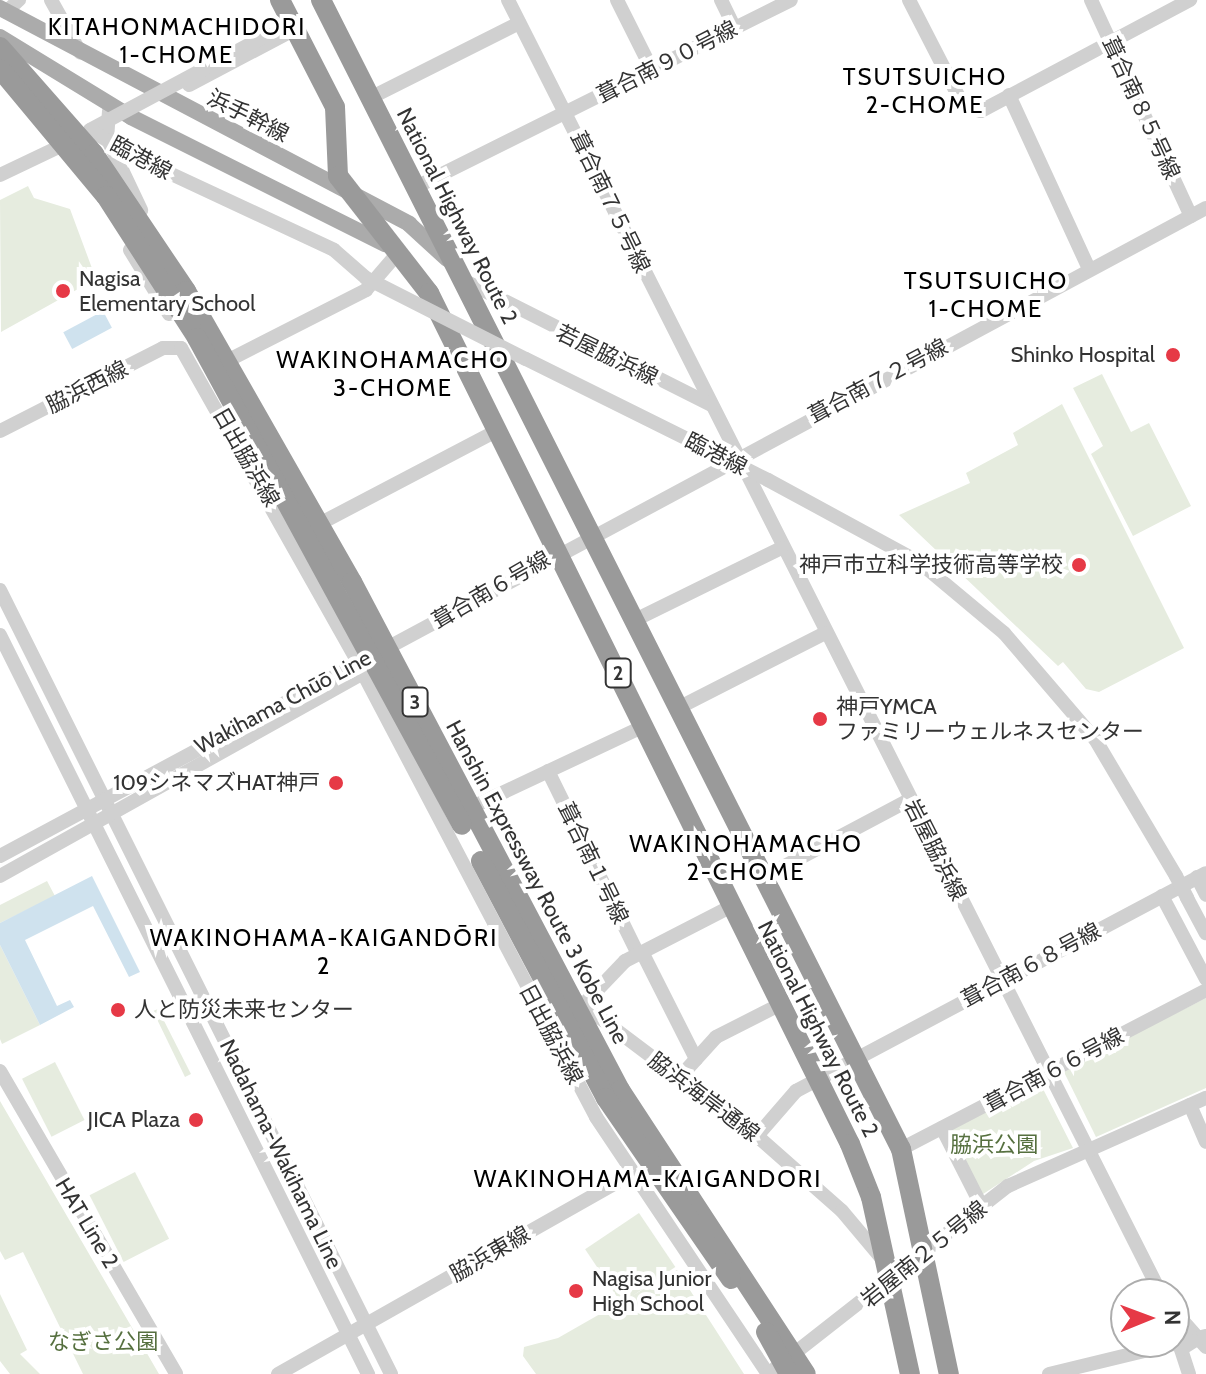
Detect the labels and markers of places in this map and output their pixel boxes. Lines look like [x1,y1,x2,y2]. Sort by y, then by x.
place label: Nagisa Elementary School [79,265,255,316]
marker: Nagisa Elementary School [54,282,72,300]
place label: Shinko Hospital [1010,342,1155,368]
marker: Shinko Hospital [1162,344,1184,366]
place label: 神戸市立科学技術高等学校 [799,552,1063,578]
marker: 神戸市立科学技術高等学校 [1070,556,1088,574]
place label: 神戸YMCA ファミリーウェルネスセンター [836,693,1144,744]
marker: 神戸YMCA ファミリーウェルネスセンター [811,710,829,728]
place label: 109シネマズHAT神戸 [113,770,320,796]
marker: 109シネマズHAT神戸 [327,774,345,792]
place label: 人と防災未来センター [134,997,354,1023]
marker: 人と防災未来センター [109,1001,127,1019]
place label: JICA Plaza [88,1107,180,1133]
marker: JICA Plaza [187,1111,205,1129]
place label: Nagisa Junior High School [592,1265,711,1316]
marker: Nagisa Junior High School [567,1282,585,1300]

